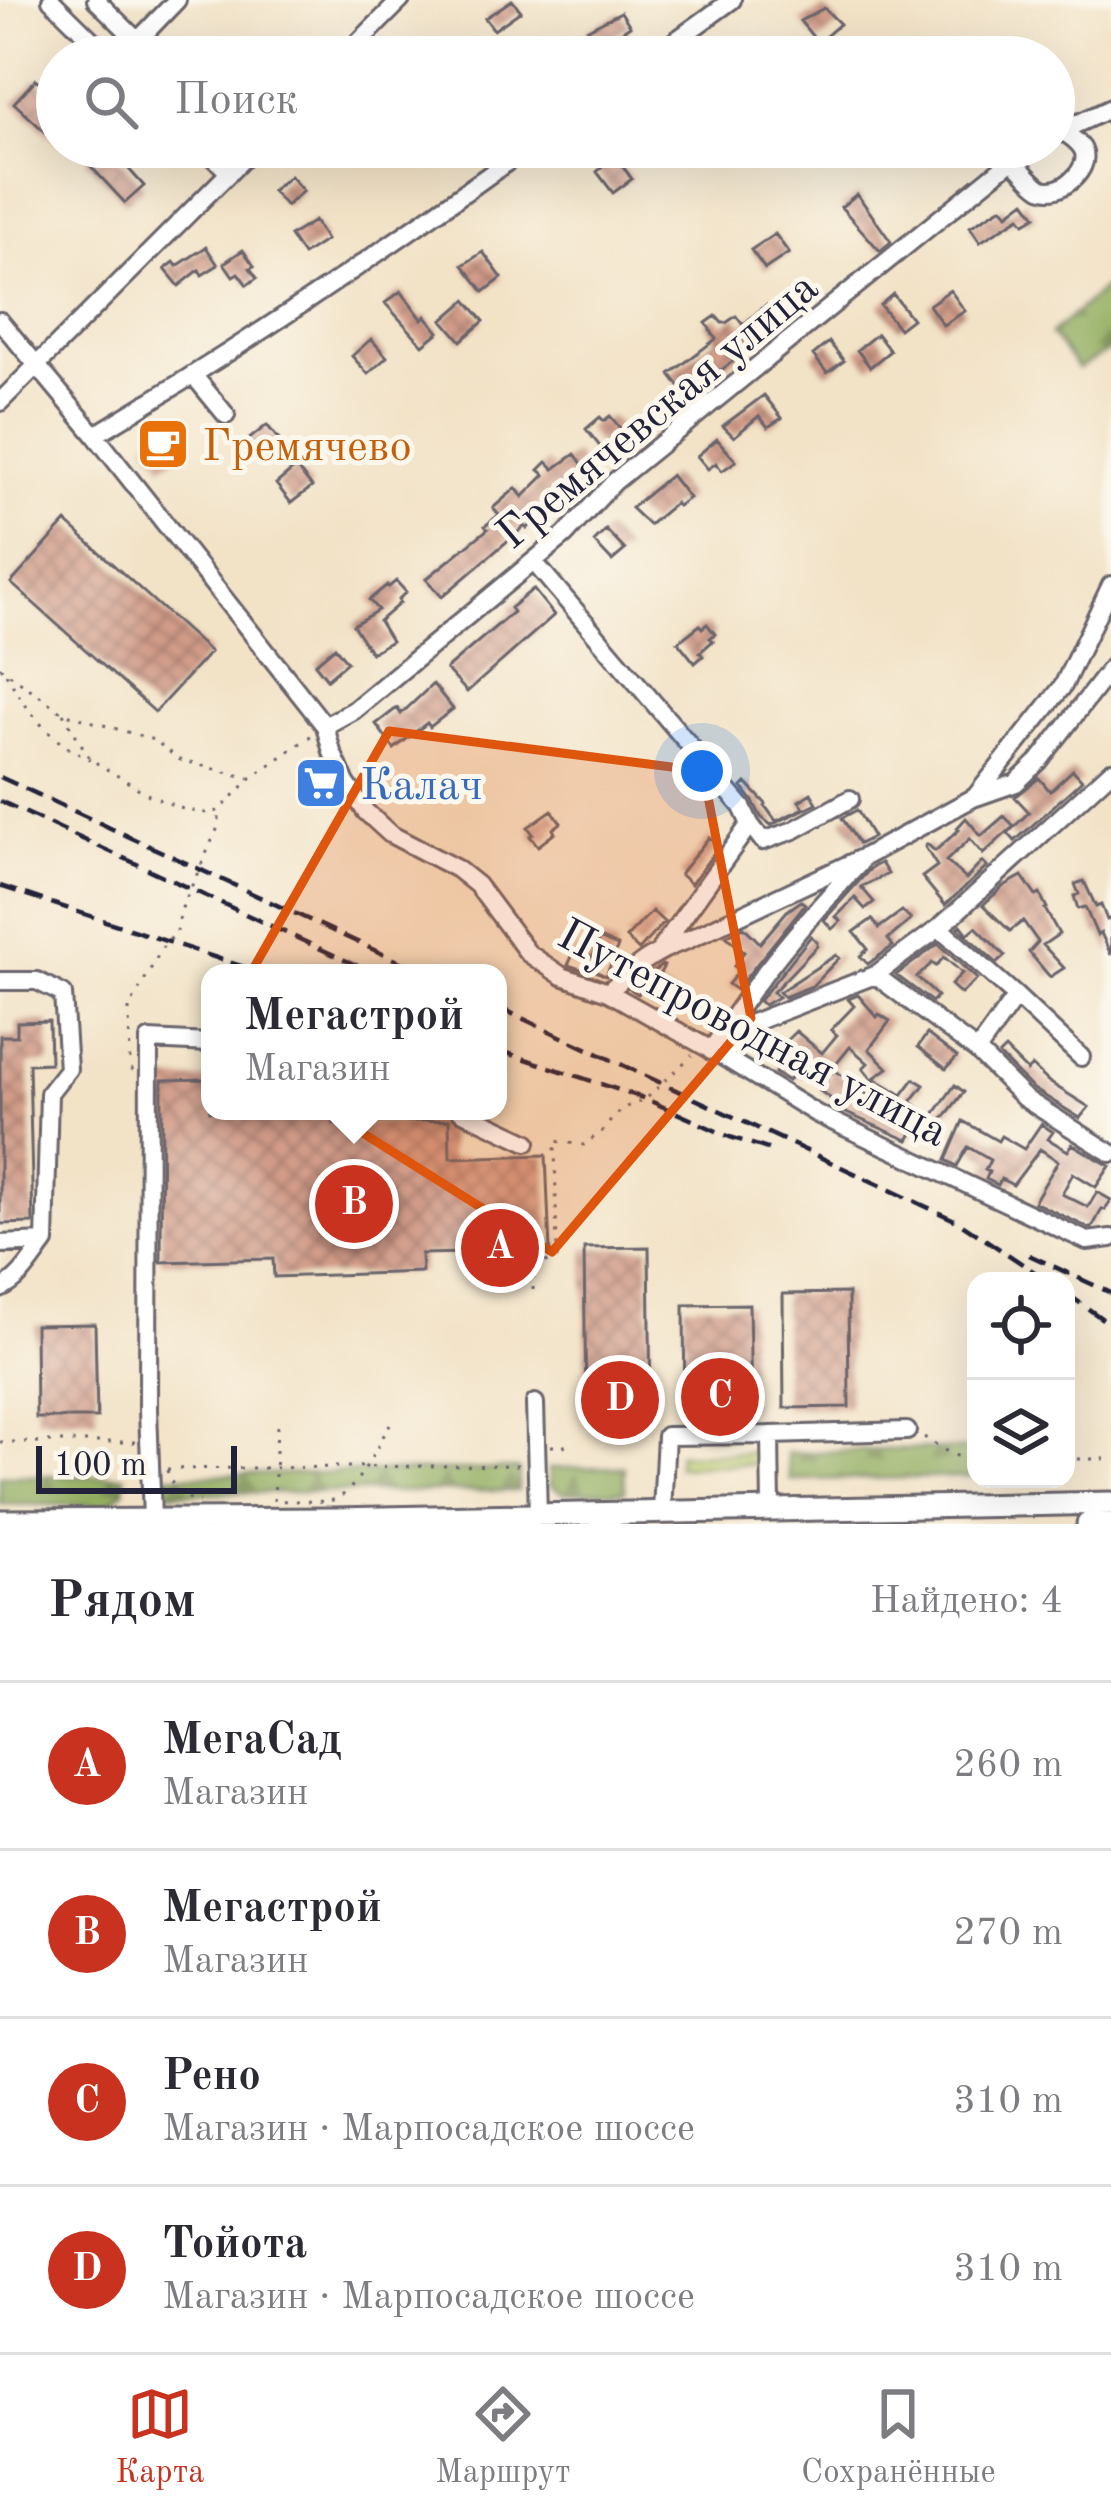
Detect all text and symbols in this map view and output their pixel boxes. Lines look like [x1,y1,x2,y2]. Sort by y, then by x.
search box [36,36,1075,168]
icon: search [78,69,144,135]
text: Поиск [174,79,298,124]
street label: Гремячевская улица [490,266,828,559]
cafe icon: Гремячево [135,416,191,472]
place label: Гремячево [202,426,412,471]
your location [672,741,732,801]
supermarket icon: Калач [293,755,349,811]
place label: Калач [360,765,482,810]
street label: Путепроводная улица [550,913,954,1157]
popup [201,964,507,1120]
text: Мегастрой [244,995,464,1040]
text: Магазин [244,1050,390,1089]
pin: B [315,1159,393,1249]
pin: A [461,1203,539,1293]
map controls [967,1272,1075,1488]
button: locate [967,1272,1075,1380]
pin: C [681,1352,759,1442]
pin: D [581,1355,659,1445]
button: layers [967,1380,1075,1488]
scale bar [36,1440,237,1493]
text: 100 m [54,1450,147,1483]
text: Рядом [48,1577,196,1628]
text: Найдено: 4 [870,1582,1063,1621]
text: МегаСад [162,1719,342,1764]
text: A [72,1746,102,1785]
text: 260 m [953,1746,1063,1785]
text: Магазин [162,1774,308,1813]
text: Мегастрой [162,1887,382,1932]
text: B [73,1914,101,1953]
text: 270 m [953,1914,1063,1953]
text: Магазин [162,1942,308,1981]
text: Рено [162,2055,261,2100]
text: C [74,2082,100,2121]
text: 310 m [953,2082,1063,2121]
text: Магазин · Марпосадское шоссе [162,2110,695,2149]
text: Тойота [162,2223,307,2268]
text: D [72,2250,102,2289]
text: 310 m [953,2250,1063,2289]
text: Магазин · Марпосадское шоссе [162,2278,695,2317]
tab: Карта [115,2381,205,2494]
tab: Маршрут [435,2381,571,2494]
tab: Сохранённые [801,2381,996,2494]

